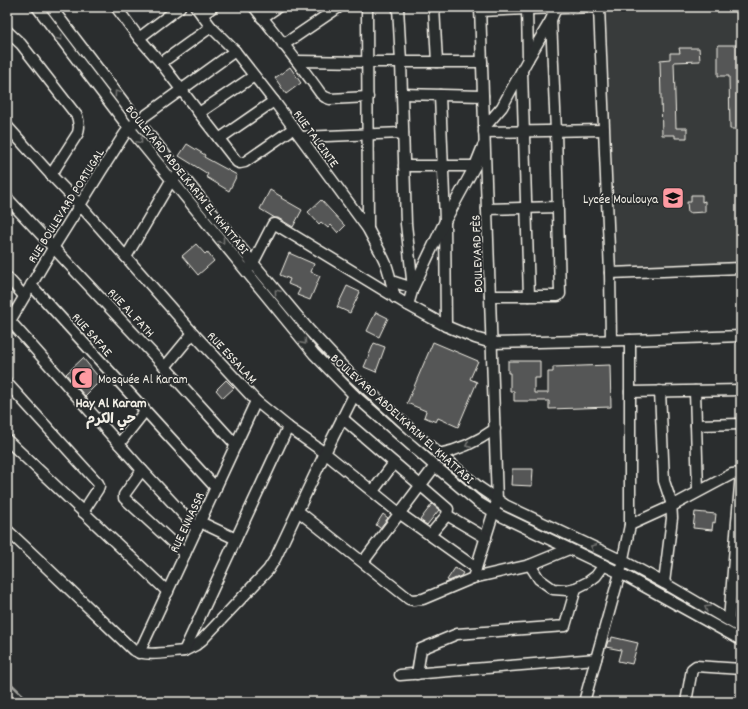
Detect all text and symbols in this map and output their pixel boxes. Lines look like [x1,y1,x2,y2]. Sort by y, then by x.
one-way arrow [56,34,63,41]
one-way arrow [114,90,121,97]
street label: BOULEVARD ABDELKARIM EL KHATTABI [120,102,252,259]
street label: RUE TALCINTE [288,107,342,172]
one-way arrow [135,136,142,144]
street label: RUE BOULEVARD PORTUGAL [24,145,111,267]
school or university icon: Lycée Moulouya [660,185,686,211]
place label: Lycée Moulouya [583,191,659,210]
street label: BOULEVARD FÈS [468,214,489,293]
one-way arrow [218,237,225,244]
street label: RUE AL FATH [102,285,158,343]
one-way arrow [275,289,282,297]
street label: RUE SAFAE [66,310,116,362]
street label: RUE ESSALAM [202,328,261,389]
one-way arrow [300,338,307,345]
street label: BOULEVARD ABDELKARIM EL KHATTABI [325,350,477,490]
mosque icon: Mosquée Al Karam [69,365,95,391]
place label: Mosquée Al Karam [98,371,188,390]
district label: Hay Al Karam حي الكرم [75,394,147,431]
one-way arrow [465,440,473,448]
street label: RUE ENNASSR [166,490,211,557]
one-way arrow [589,544,597,552]
one-way arrow [704,606,711,613]

